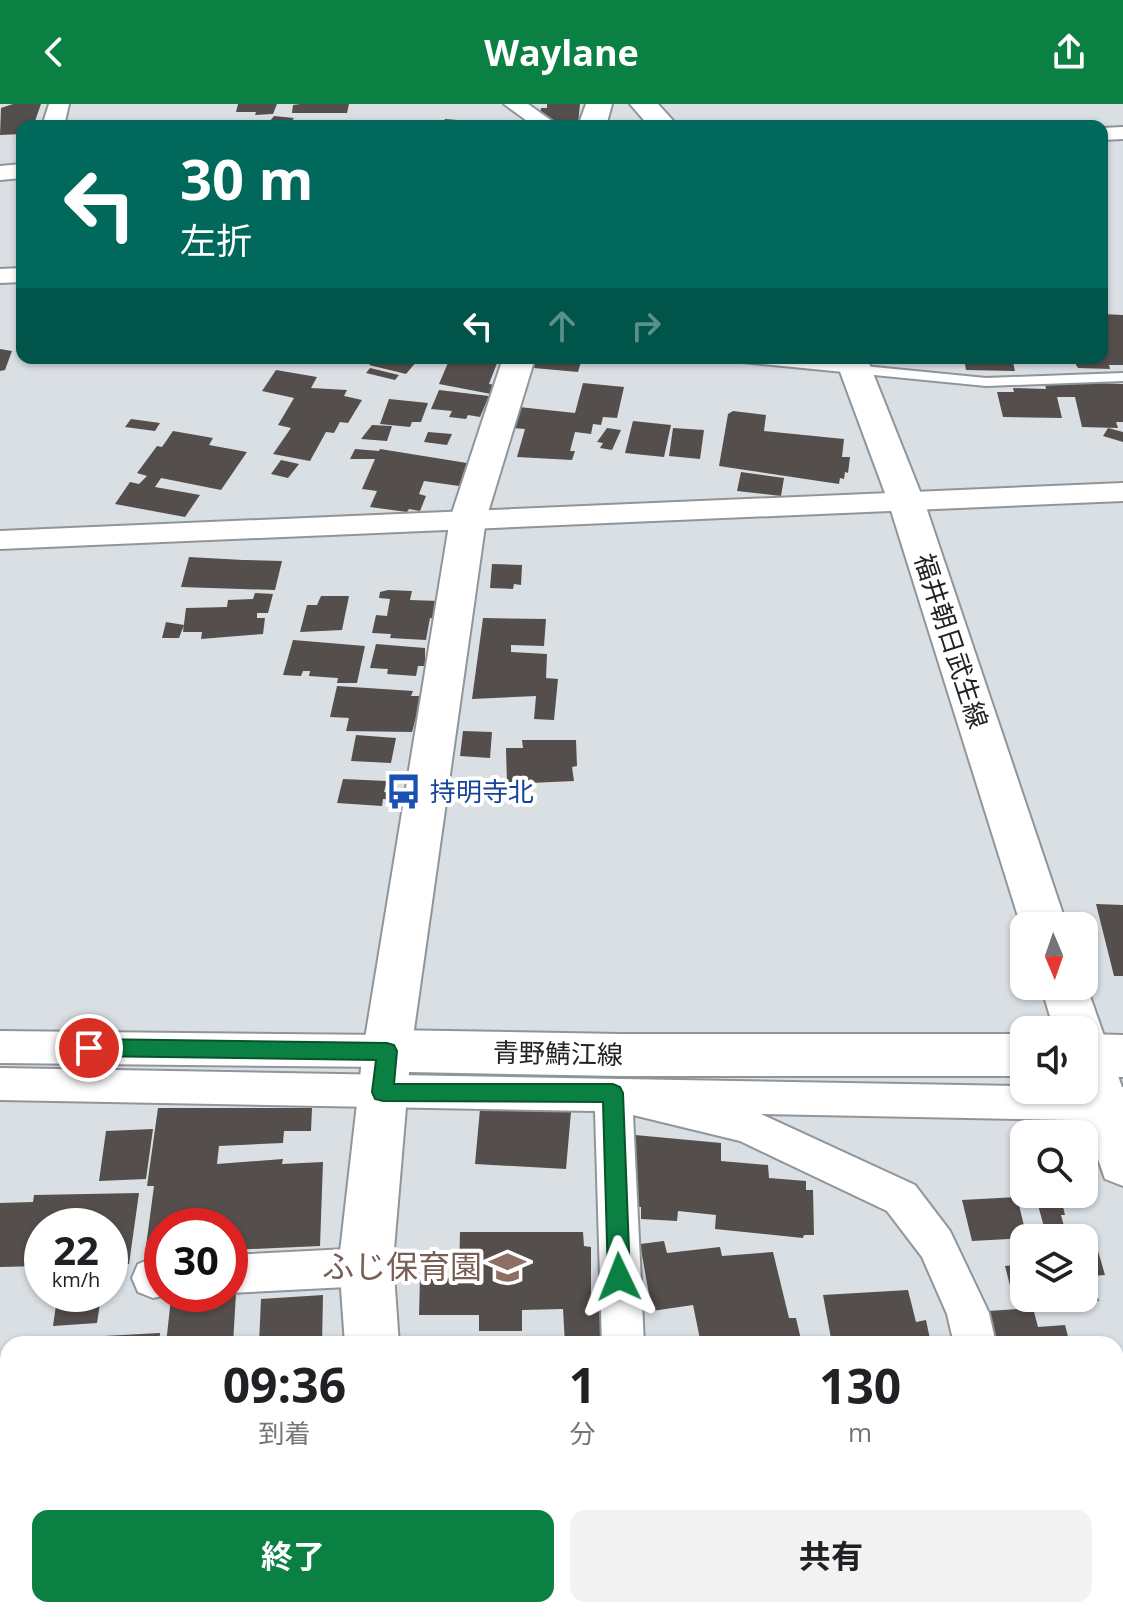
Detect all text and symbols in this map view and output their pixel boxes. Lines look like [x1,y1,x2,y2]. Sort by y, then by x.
text: Waylane [484,28,639,77]
icon: back [32,30,76,74]
icon: share [1047,30,1091,74]
text: 30 m [180,140,314,216]
icon: left [48,152,152,256]
text: 左折 [180,216,252,265]
icon: left [456,304,500,348]
icon: ahead [540,304,584,348]
icon: right [624,304,668,348]
street label: 福井朝日武生線 [907,549,997,733]
bus stop icon: 持明寺北 [385,773,423,811]
place label: 持明寺北 [430,773,534,809]
north arrow [1010,912,1098,1000]
map controls [1010,912,1098,1312]
pin [55,1014,123,1082]
button: sound [1010,1016,1098,1104]
icon: arrive [67,1026,111,1070]
street label: 青野鯖江線 [493,1034,623,1072]
button: search [1010,1120,1098,1208]
speed limit sign: 30 [144,1208,248,1312]
text: 22 [53,1222,99,1277]
button: layers [1010,1224,1098,1312]
position arrow [577,1235,661,1319]
place label: ふじ保育園 [322,1244,482,1287]
school or university icon: ふじ保育園 [489,1248,527,1286]
text: km/h [52,1266,100,1293]
text: 09:36 [223,1352,346,1417]
text: 1 [569,1352,596,1417]
text: 130 [819,1353,901,1418]
text: m [848,1414,872,1450]
text: 到着 [258,1415,310,1451]
text: 分 [570,1415,596,1451]
button: 終了 [32,1510,554,1602]
button: 共有 [570,1510,1092,1602]

